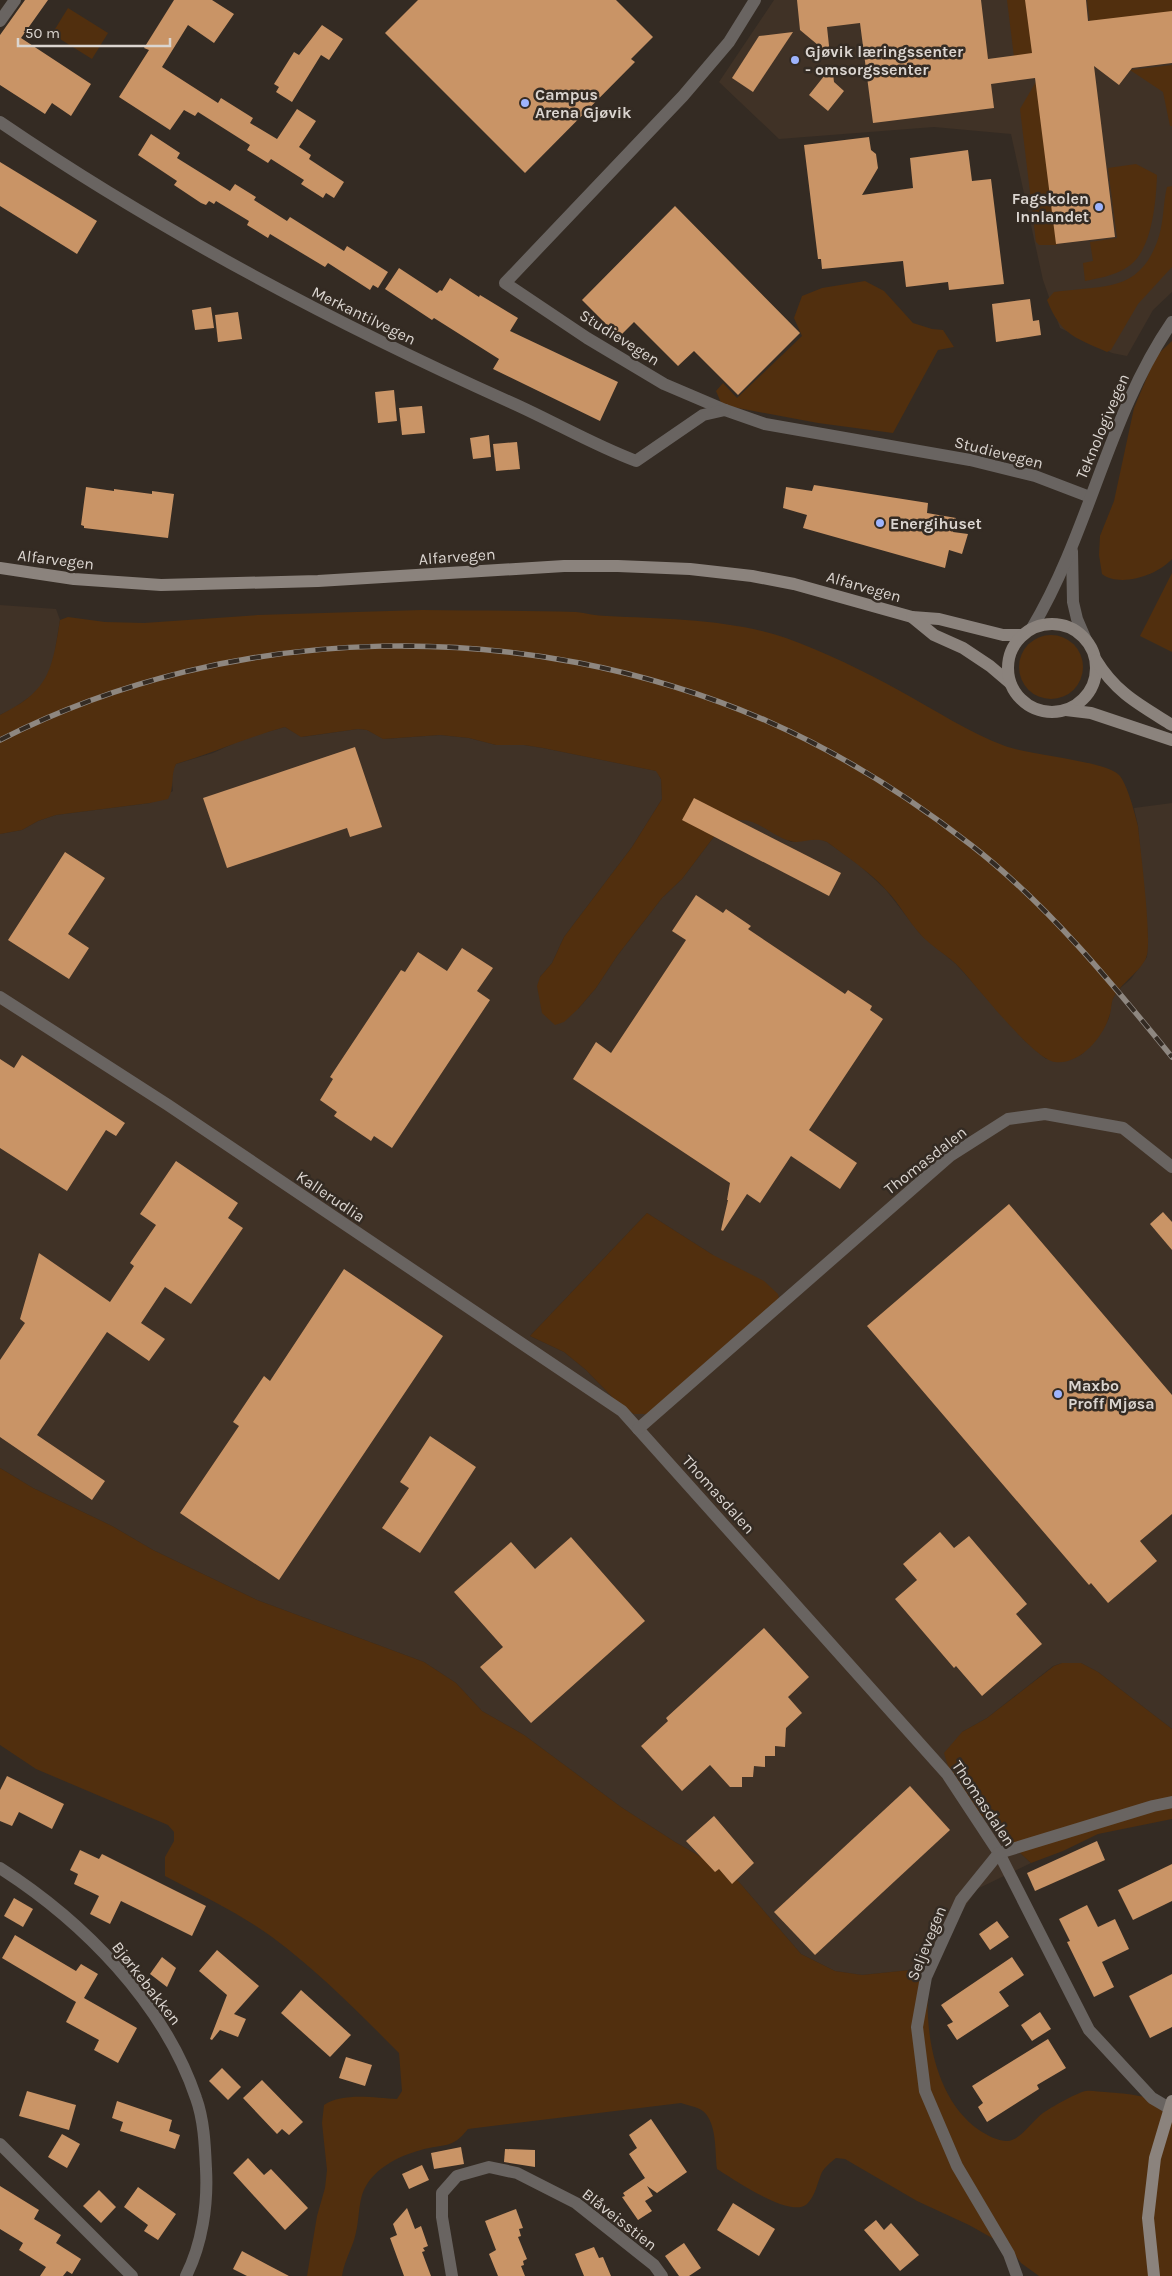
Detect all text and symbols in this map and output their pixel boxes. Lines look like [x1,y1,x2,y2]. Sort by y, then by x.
scale bar [18,15,170,47]
text: 50 m [25,24,60,42]
place label: Gjøvik læringssenter - omsorgssenter [805,42,964,79]
marker: Gjøvik læringssenter - omsorgssenter [789,54,801,66]
place label: Campus Arena Gjøvik [535,85,632,122]
marker: Campus Arena Gjøvik [519,97,531,109]
place label: Fagskolen Innlandet [1012,189,1089,226]
marker: Fagskolen Innlandet [1093,201,1105,213]
street label: Merkantilvegen [309,282,419,349]
street label: Studievegen [576,305,663,370]
street label: Teknologivegen [1072,371,1133,482]
street label: Studievegen [952,432,1045,473]
place label: Energihuset [890,514,982,533]
marker: Energihuset [874,517,886,529]
street label: Alfarvegen [418,544,496,569]
street label: Alfarvegen [17,545,95,574]
street label: Alfarvegen [824,567,903,606]
street label: Thomasdalen [880,1122,970,1198]
street label: Kallerudlia [293,1167,369,1226]
place label: Maxbo Proff Mjøsa [1068,1376,1155,1413]
marker: Maxbo Proff Mjøsa [1052,1388,1064,1400]
street label: Thomasdalen [678,1451,759,1538]
street label: Thomasdalen [948,1757,1019,1850]
street label: Seljevegen [903,1903,950,1983]
street label: Bjørkebakken [108,1938,185,2029]
street label: Blåveisstien [578,2184,661,2255]

